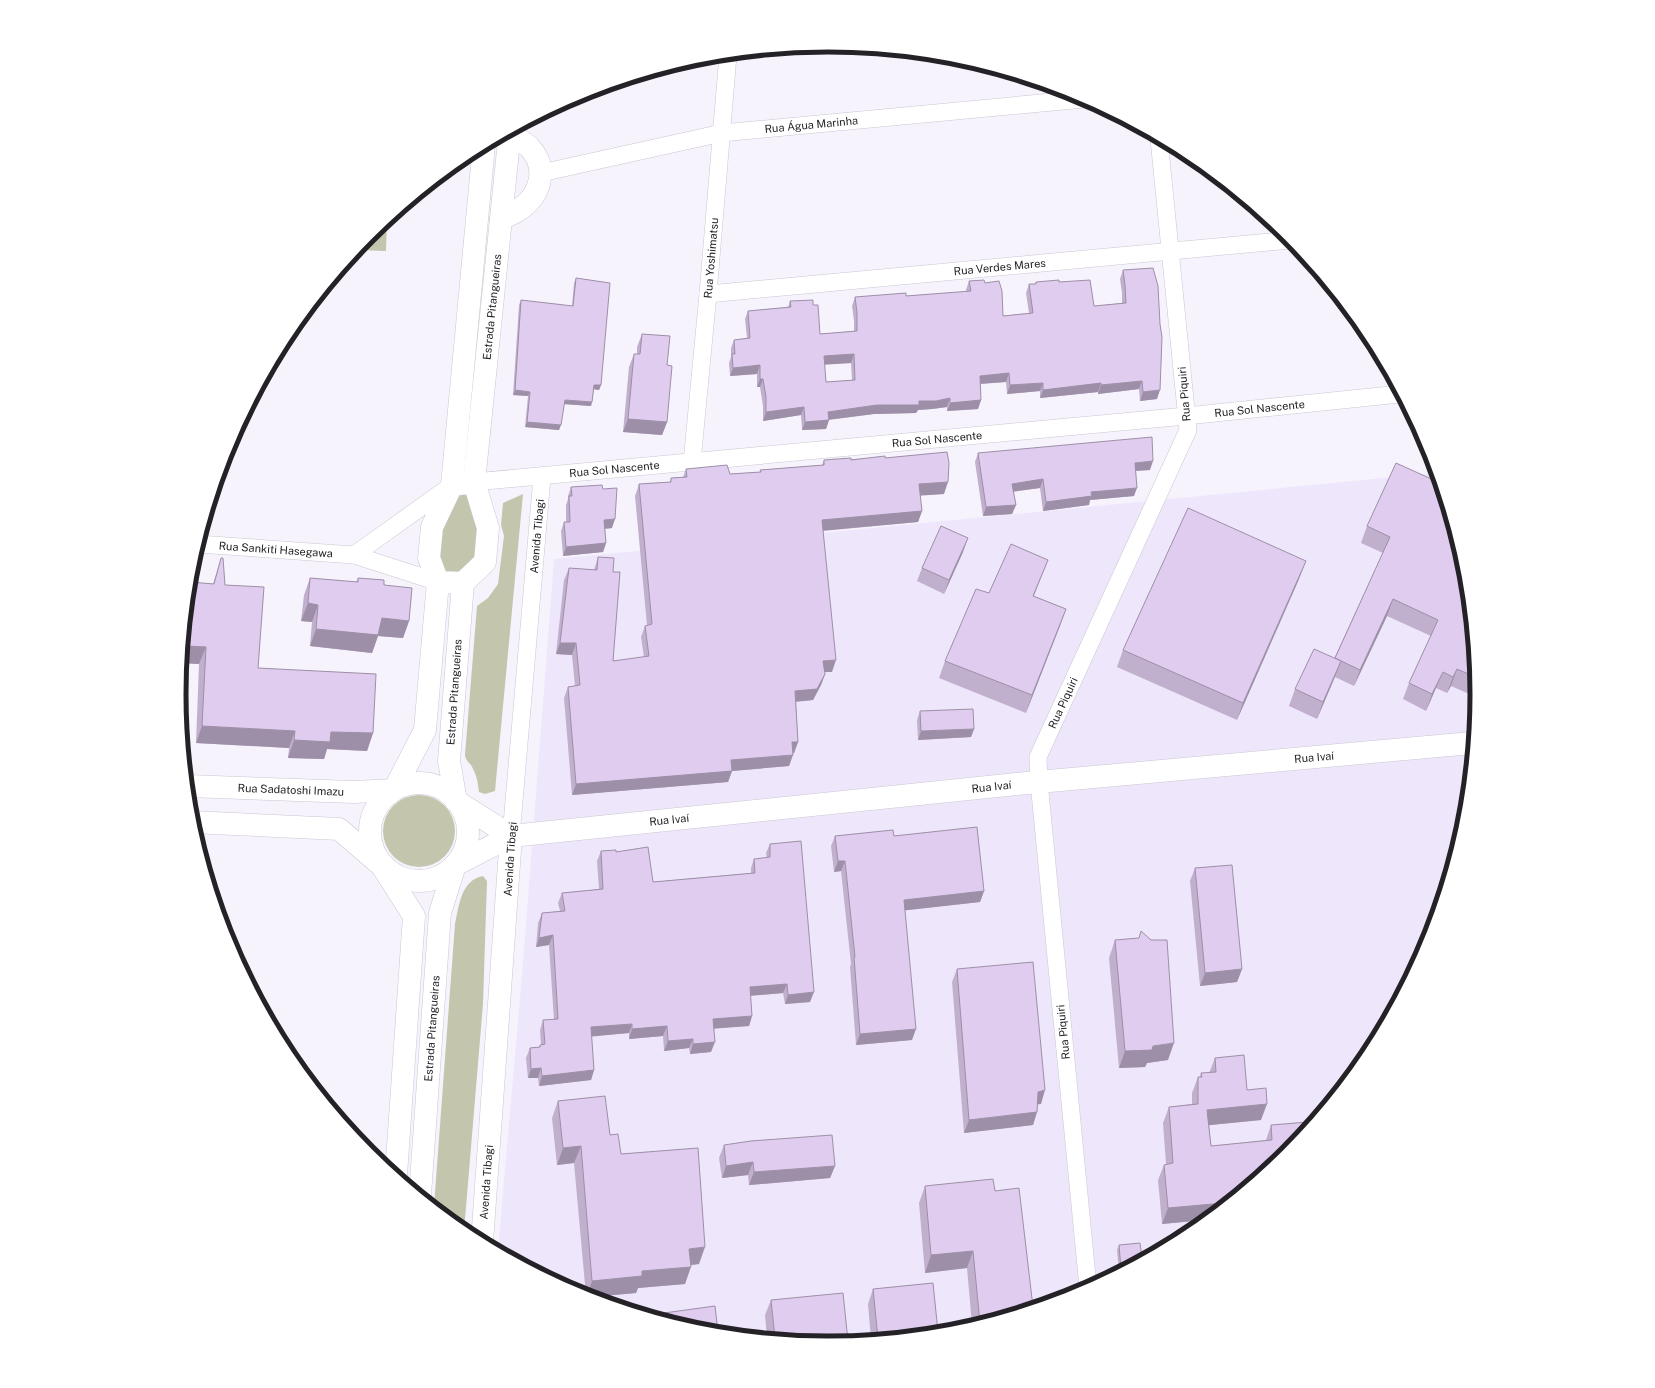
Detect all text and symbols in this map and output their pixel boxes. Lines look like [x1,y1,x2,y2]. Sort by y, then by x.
street label: Rua Água Marinha [764,114,858,135]
street label: Rua Yoshimatsu [702,217,720,299]
street label: Estrada Pitangueiras [481,253,503,360]
street label: Rua Verdes Mares [953,257,1047,277]
street label: Rua Piquiri [1176,366,1192,422]
street label: Rua Sol Nascente [1214,398,1305,419]
street label: Rua Sol Nascente [891,429,983,449]
street label: Rua Sol Nascente [569,459,660,479]
street label: Avenida Tibagi [528,498,546,574]
street label: Rua Sankiti Hasegawa [218,539,333,559]
street label: Estrada Pitangueiras [444,638,464,745]
street label: Rua Piquiri [1046,675,1080,730]
street label: Rua Ivaí [1294,749,1335,765]
street label: Rua Ivaí [971,779,1012,795]
street label: Rua Sadatoshi Imazu [238,782,344,798]
street label: Rua Ivaí [649,812,690,828]
street label: Avenida Tibagi [501,821,519,897]
street label: Estrada Pitangueiras [422,975,442,1082]
street label: Rua Piquiri [1054,1004,1072,1060]
street label: Avenida Tibagi [478,1144,495,1220]

